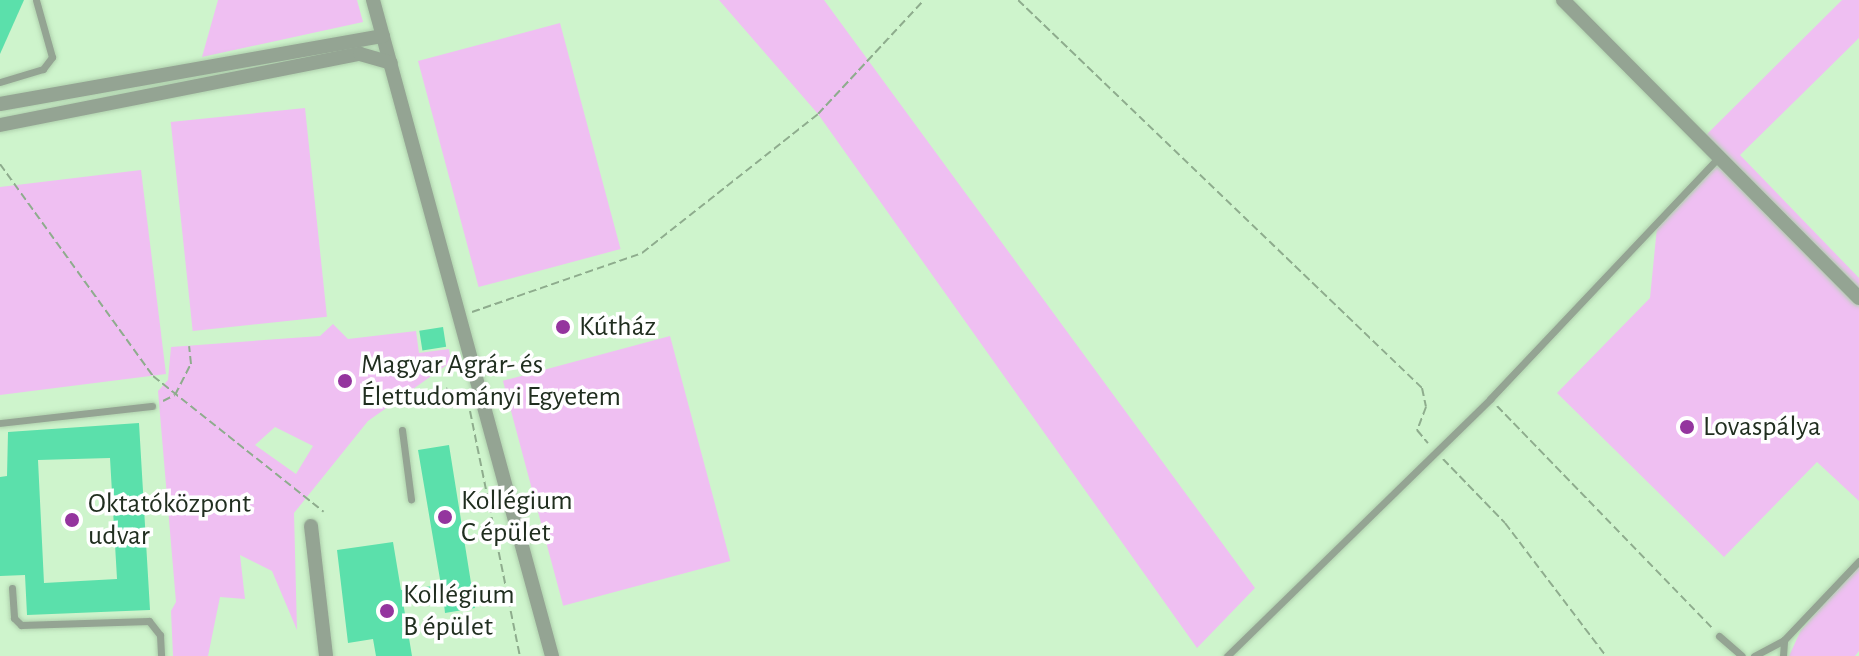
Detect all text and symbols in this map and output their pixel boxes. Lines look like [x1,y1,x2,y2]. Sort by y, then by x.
place label: Kútház [579,310,656,344]
marker: Kútház [554,318,572,336]
place label: Magyar Agrár- és Élettudományi Egyetem [361,348,621,414]
marker: Magyar Agrár- és Élettudományi Egyetem [336,372,354,390]
place label: Lovaspálya [1703,410,1821,444]
marker: Lovaspálya [1678,418,1696,436]
place label: Kollégium C épület [461,484,573,550]
place label: Oktatóközpont udvar [88,487,251,553]
marker: Kollégium C épület [436,508,454,526]
marker: Oktatóközpont udvar [63,511,81,529]
place label: Kollégium B épület [403,578,515,644]
marker: Kollégium B épület [378,602,396,620]

